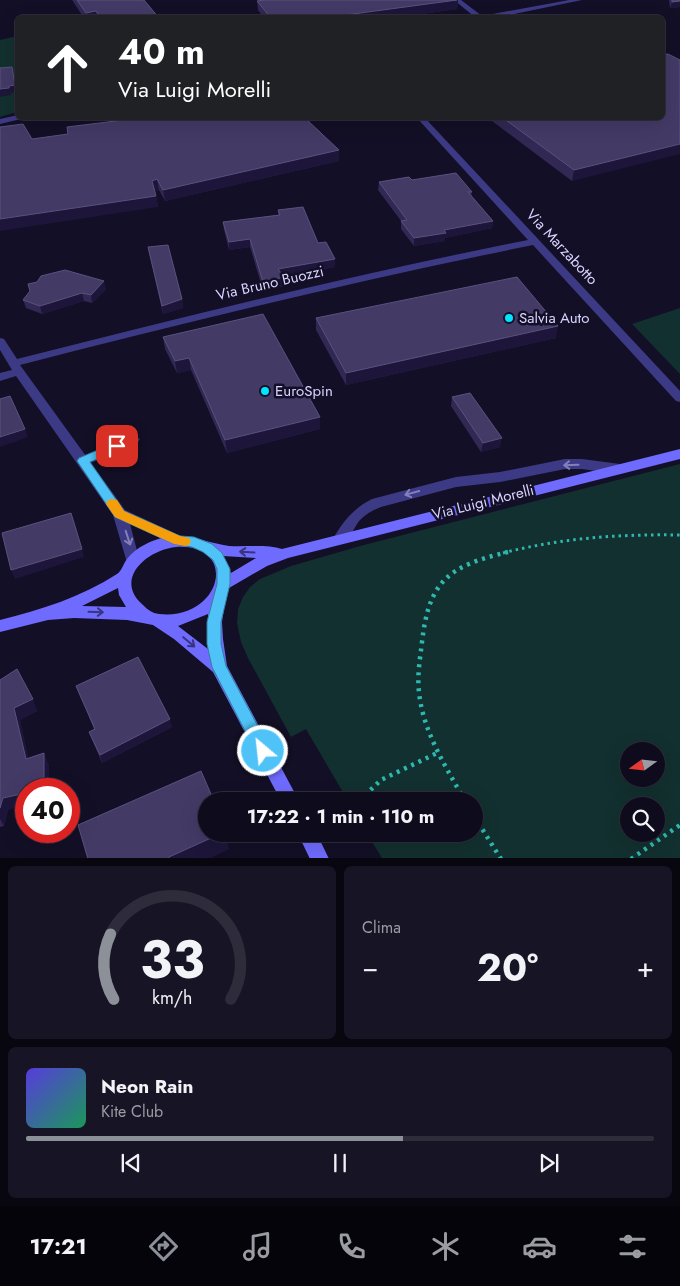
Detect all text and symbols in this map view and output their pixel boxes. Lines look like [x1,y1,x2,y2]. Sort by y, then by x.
text: 40 m [118,27,205,77]
icon: ahead [35,35,100,100]
text: Via Luigi Morelli [118,73,271,105]
street label: Via Marzabotto [521,204,603,290]
street label: Via Bruno Buozzi [214,260,326,306]
place label: Salvia Auto [519,307,589,329]
marker: Salvia Auto [503,312,515,324]
place label: EuroSpin [275,380,333,402]
marker: EuroSpin [259,385,271,397]
pin [96,425,138,467]
icon: arrive [103,432,131,460]
one-way arrow [564,460,580,469]
street label: Via Luigi Morelli [430,479,536,525]
one-way arrow [404,489,420,498]
one-way arrow [123,529,133,545]
one-way arrow [239,548,255,557]
one-way arrow [87,607,103,616]
one-way arrow [182,636,195,647]
position arrow [236,724,288,776]
north arrow [620,742,665,788]
map controls [620,742,665,842]
speed limit sign: 40 [15,778,80,843]
button: search [620,797,665,842]
text: 17:22 · 1 min · 110 m [247,803,434,830]
text: Clima [362,916,401,939]
text: 33 [140,922,204,998]
text: 20° [477,940,538,995]
text: − [362,947,379,988]
text: + [637,947,654,988]
text: km/h [152,985,192,1011]
text: Neon Rain [101,1073,194,1100]
text: Kite Club [101,1100,163,1123]
icon: previous [117,1149,145,1177]
icon: pause [326,1149,354,1177]
icon: next [535,1149,563,1177]
icon: directions [146,1229,181,1264]
icon: music [240,1229,275,1264]
icon: phone [334,1229,369,1264]
icon: climate [428,1229,463,1264]
icon: car [522,1229,557,1264]
icon: filters [615,1229,650,1264]
text: 17:21 [29,1230,87,1262]

